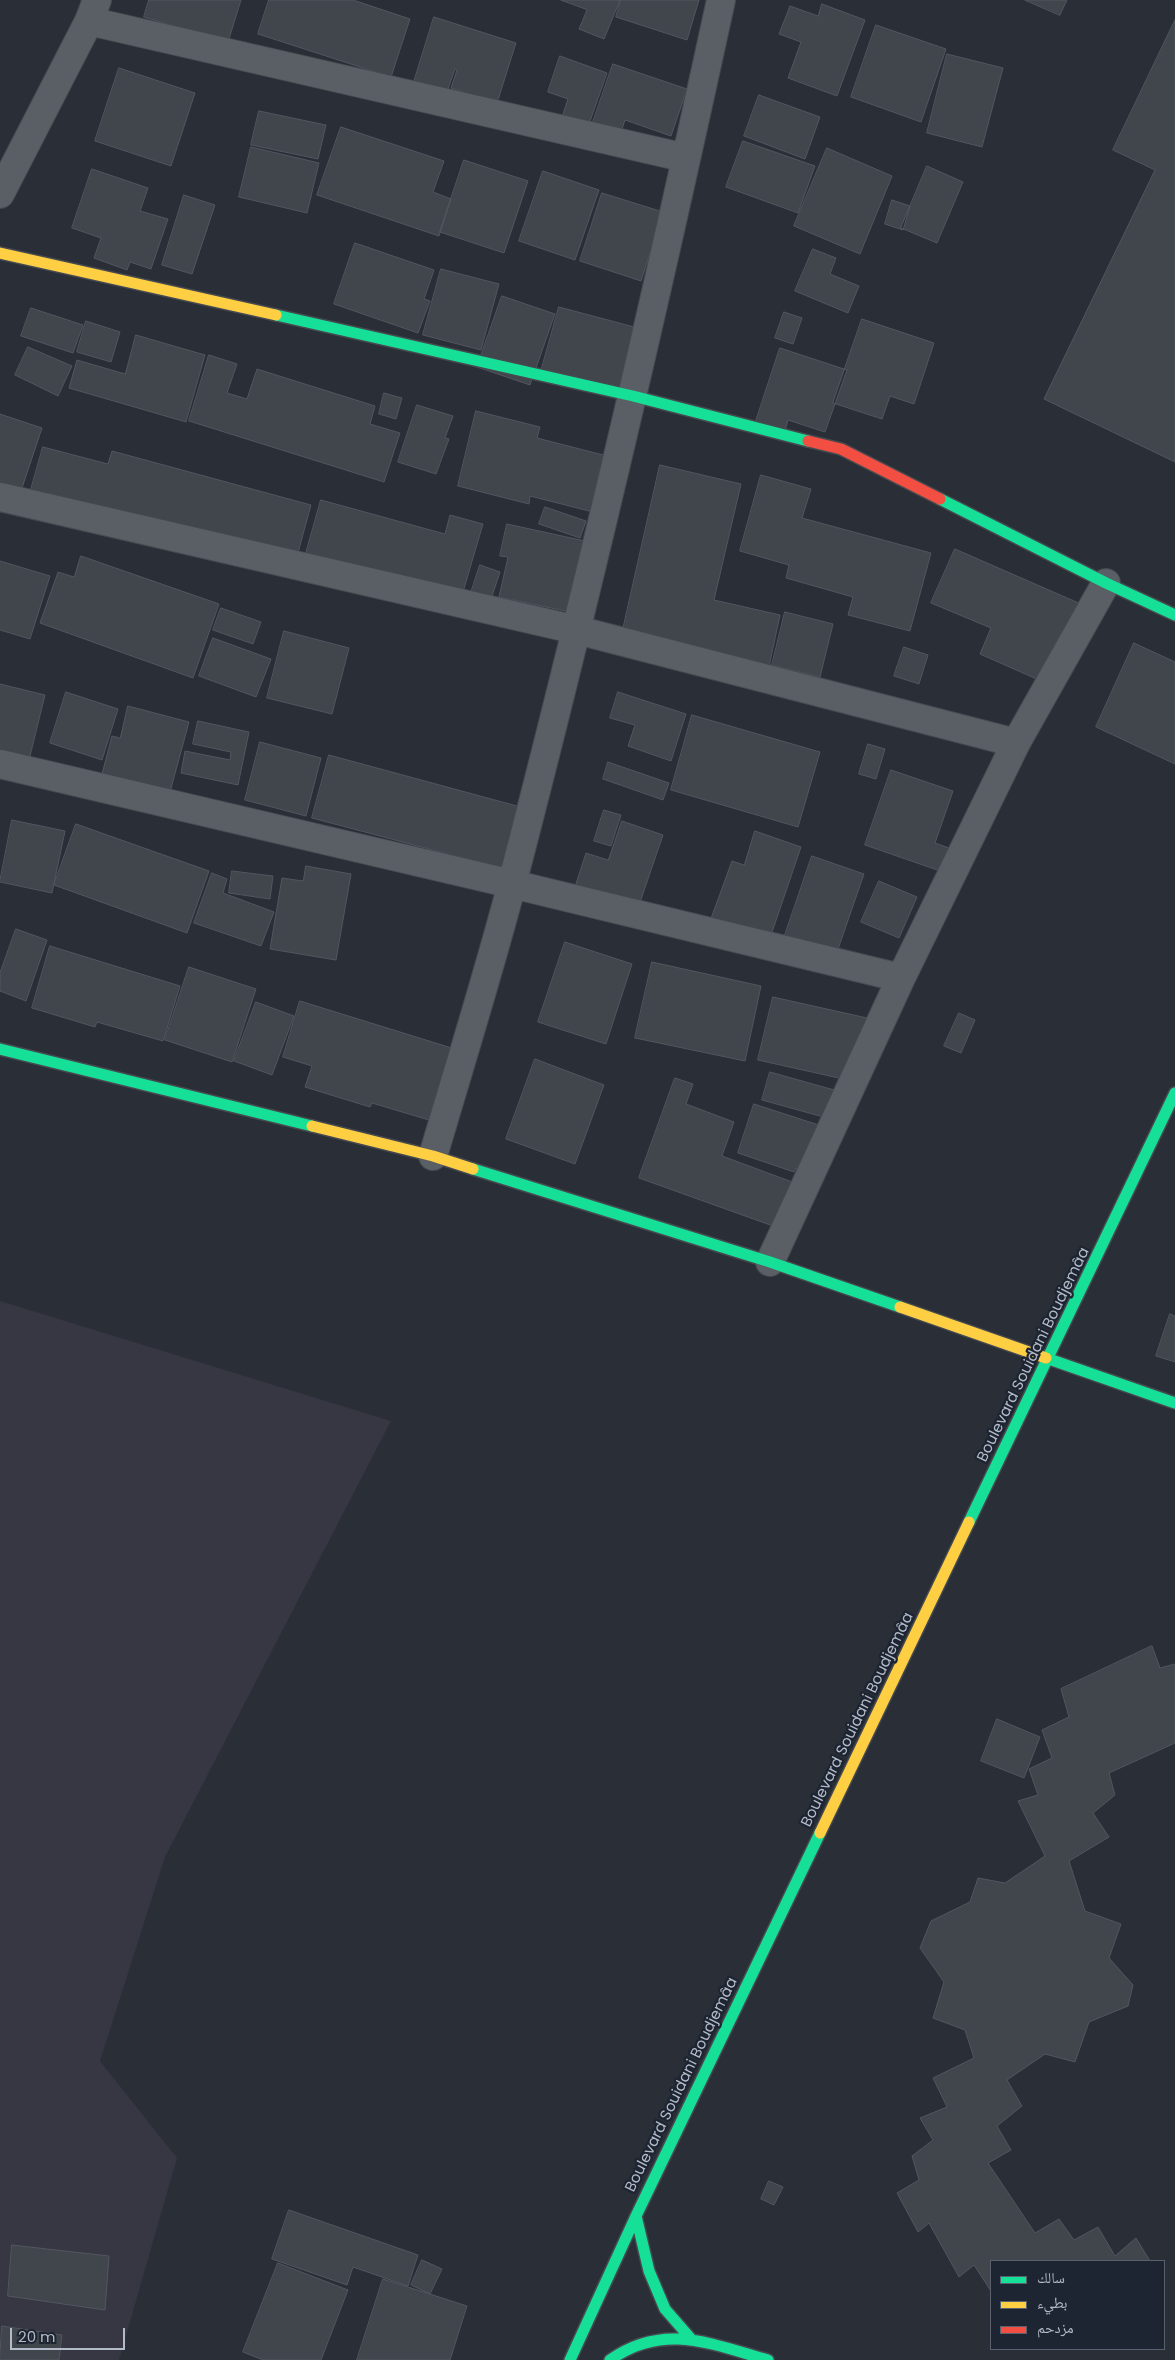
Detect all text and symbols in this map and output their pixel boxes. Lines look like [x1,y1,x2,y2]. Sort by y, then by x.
street label: Boulevard Souidani Boudjemâa [974,1245,1094,1465]
street label: Boulevard Souidani Boudjemâa [798,1610,918,1830]
street label: Boulevard Souidani Boudjemâa [622,1975,742,2195]
legend [990,2260,1165,2350]
text: سالك [1037,2267,1065,2288]
text: بطيء [1037,2292,1067,2313]
text: مزدحم [1037,2317,1074,2338]
scale bar [12,2318,128,2350]
text: 20 m [18,2326,56,2347]

